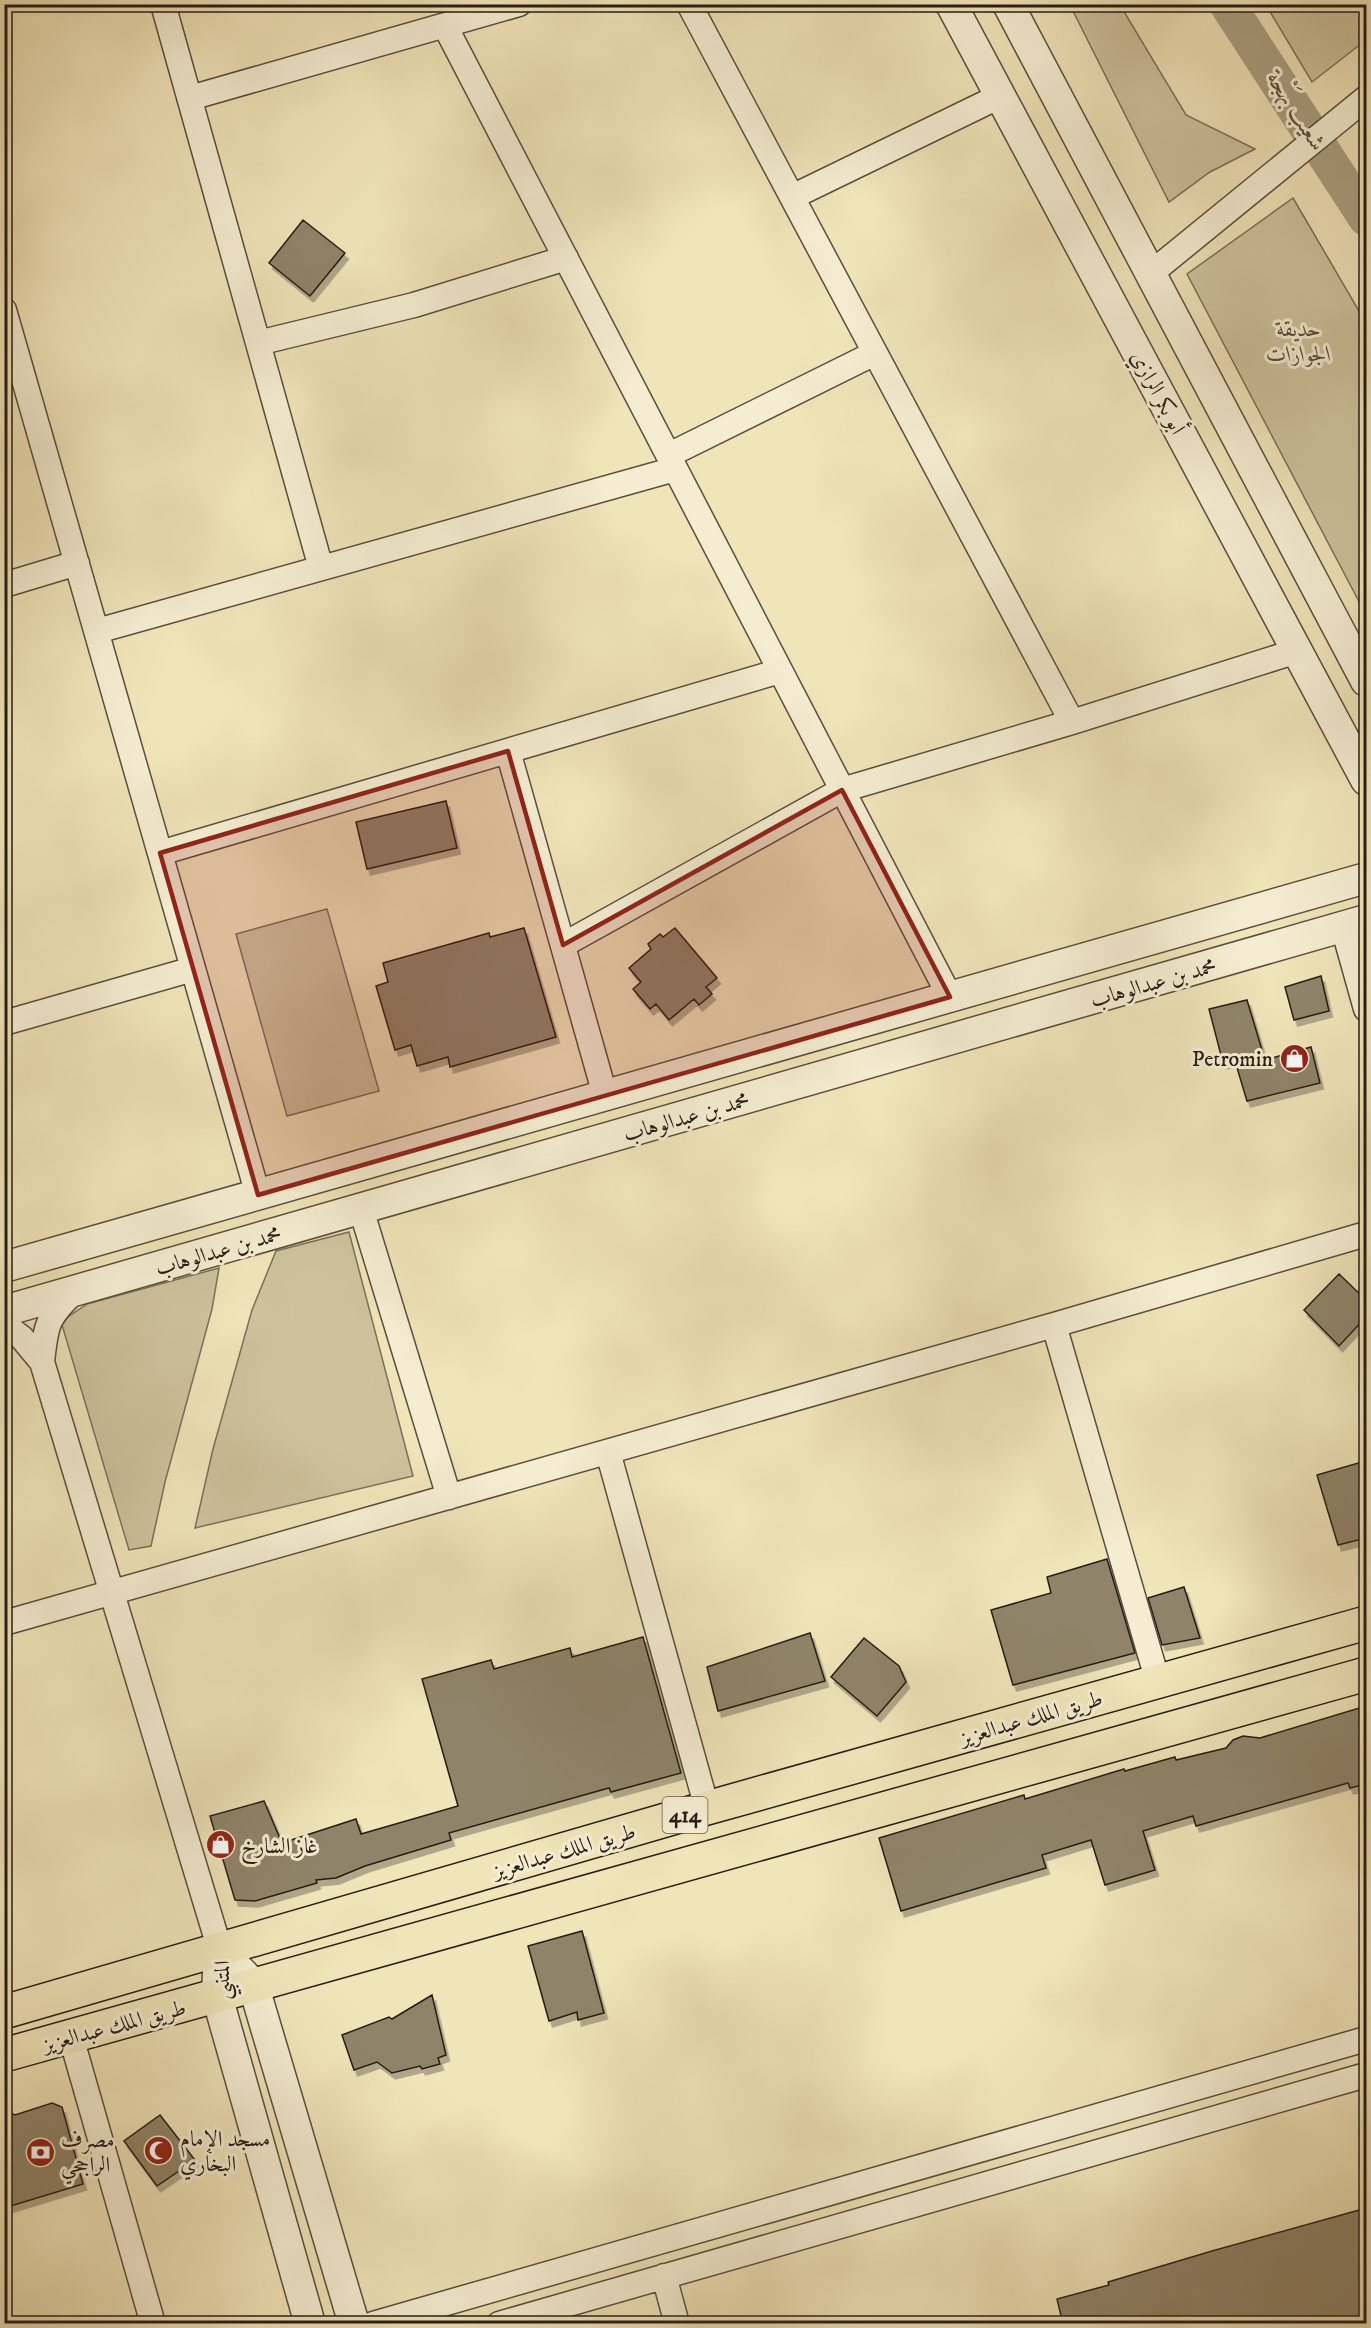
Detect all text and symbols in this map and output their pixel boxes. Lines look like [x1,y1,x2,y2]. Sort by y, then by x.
water label: شعيب بَهْجة [1258,62,1336,157]
park label: حديقة الجوازات [1267,316,1331,368]
street label: أبو بكر الرازي [1122,345,1194,442]
street label: محمد بن عبدالوهاب [1087,953,1220,1014]
shop icon: Petromin [1278,1042,1310,1074]
place label: Petromin [1192,1046,1273,1073]
street label: محمد بن عبدالوهاب [620,1087,753,1148]
street label: محمد بن عبدالوهاب [152,1221,285,1282]
street label: طريق الملك عبدالعزيز [955,1685,1106,1752]
road number: 414 [662,1797,708,1833]
street label: طريق الملك عبدالعزيز [488,1818,639,1885]
shop icon: غاز الشارخ [204,1829,236,1861]
place label: غاز الشارخ [241,1833,318,1865]
street label: المتنبي [209,1960,242,2000]
street label: طريق الملك عبدالعزيز [38,1994,189,2059]
place label: مسجد الإمام البخاري [180,2126,270,2181]
place label: مصرف الراجحي [61,2127,115,2185]
mosque icon: مسجد الإمام البخاري [143,2135,175,2167]
bank icon: مصرف الراجحي [24,2136,56,2168]

